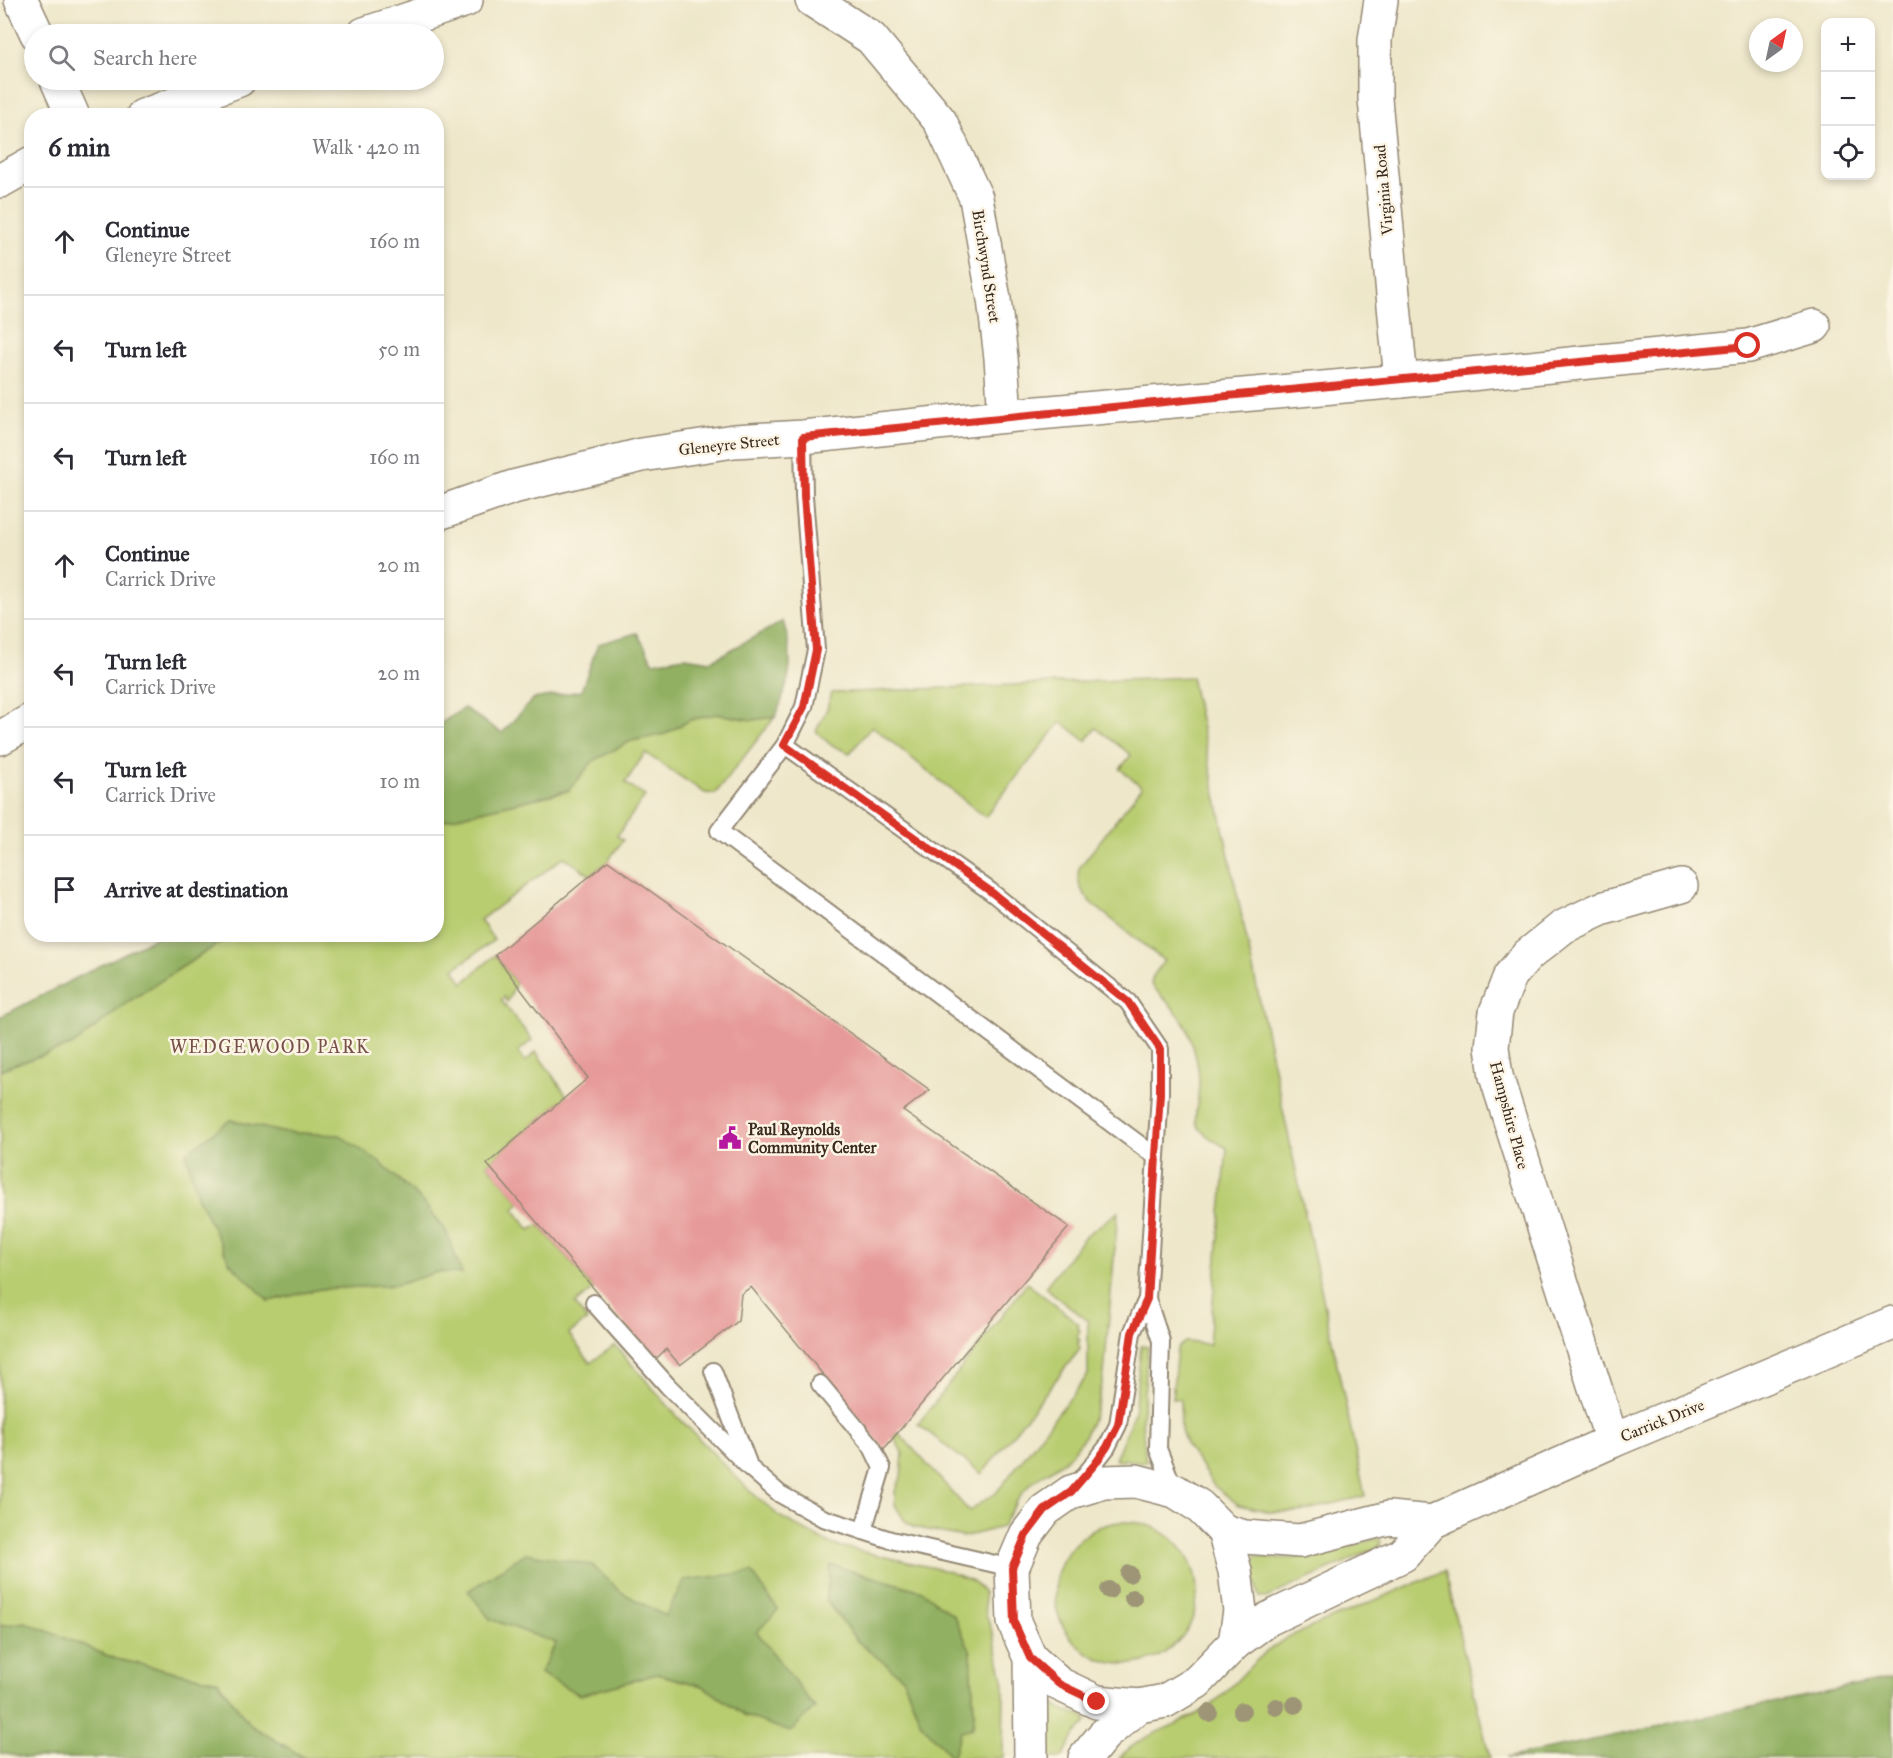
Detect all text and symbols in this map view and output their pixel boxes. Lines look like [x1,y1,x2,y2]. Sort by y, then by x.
north arrow [1749,18,1803,72]
map controls [1821,18,1875,180]
button: + [1821,18,1875,72]
search box [24,24,444,90]
icon: search [45,41,78,74]
text: Search here [93,44,197,71]
button: − [1821,72,1875,126]
button: locate [1821,126,1875,180]
text: 6 min [48,131,110,163]
text: Walk · 420 m [312,135,420,159]
street label: Virginia Road [1370,144,1398,237]
street label: Birchwynd Street [968,208,1005,324]
text: Continue [105,216,190,243]
icon: ahead [48,225,81,258]
text: 160 m [369,229,420,253]
text: Gleneyre Street [105,243,231,267]
route start [1734,332,1760,358]
icon: left [48,333,81,366]
text: Turn left [105,336,187,363]
text: 50 m [378,337,420,361]
street label: Gleneyre Street [678,430,781,459]
icon: left [48,441,81,474]
text: Turn left [105,444,187,471]
text: 160 m [369,445,420,469]
text: Continue [105,540,190,567]
icon: ahead [48,549,81,582]
text: 20 m [377,553,420,577]
text: Carrick Drive [105,567,216,591]
text: Turn left [105,648,187,675]
icon: left [48,657,81,690]
text: 20 m [377,661,420,685]
text: Carrick Drive [105,675,216,699]
text: Turn left [105,756,187,783]
icon: left [48,765,81,798]
text: 10 m [379,769,420,793]
text: Carrick Drive [105,783,216,807]
icon: arrive [48,873,81,906]
text: Arrive at destination [105,876,288,903]
district label: WEDGEWOOD PARK [170,1036,370,1058]
street label: Hampshire Place [1486,1059,1533,1171]
place label: Paul Reynolds Community Center [748,1120,877,1158]
public building icon: Paul Reynolds Community Center [717,1125,743,1151]
street label: Carrick Drive [1618,1395,1707,1446]
route end [1083,1688,1109,1714]

